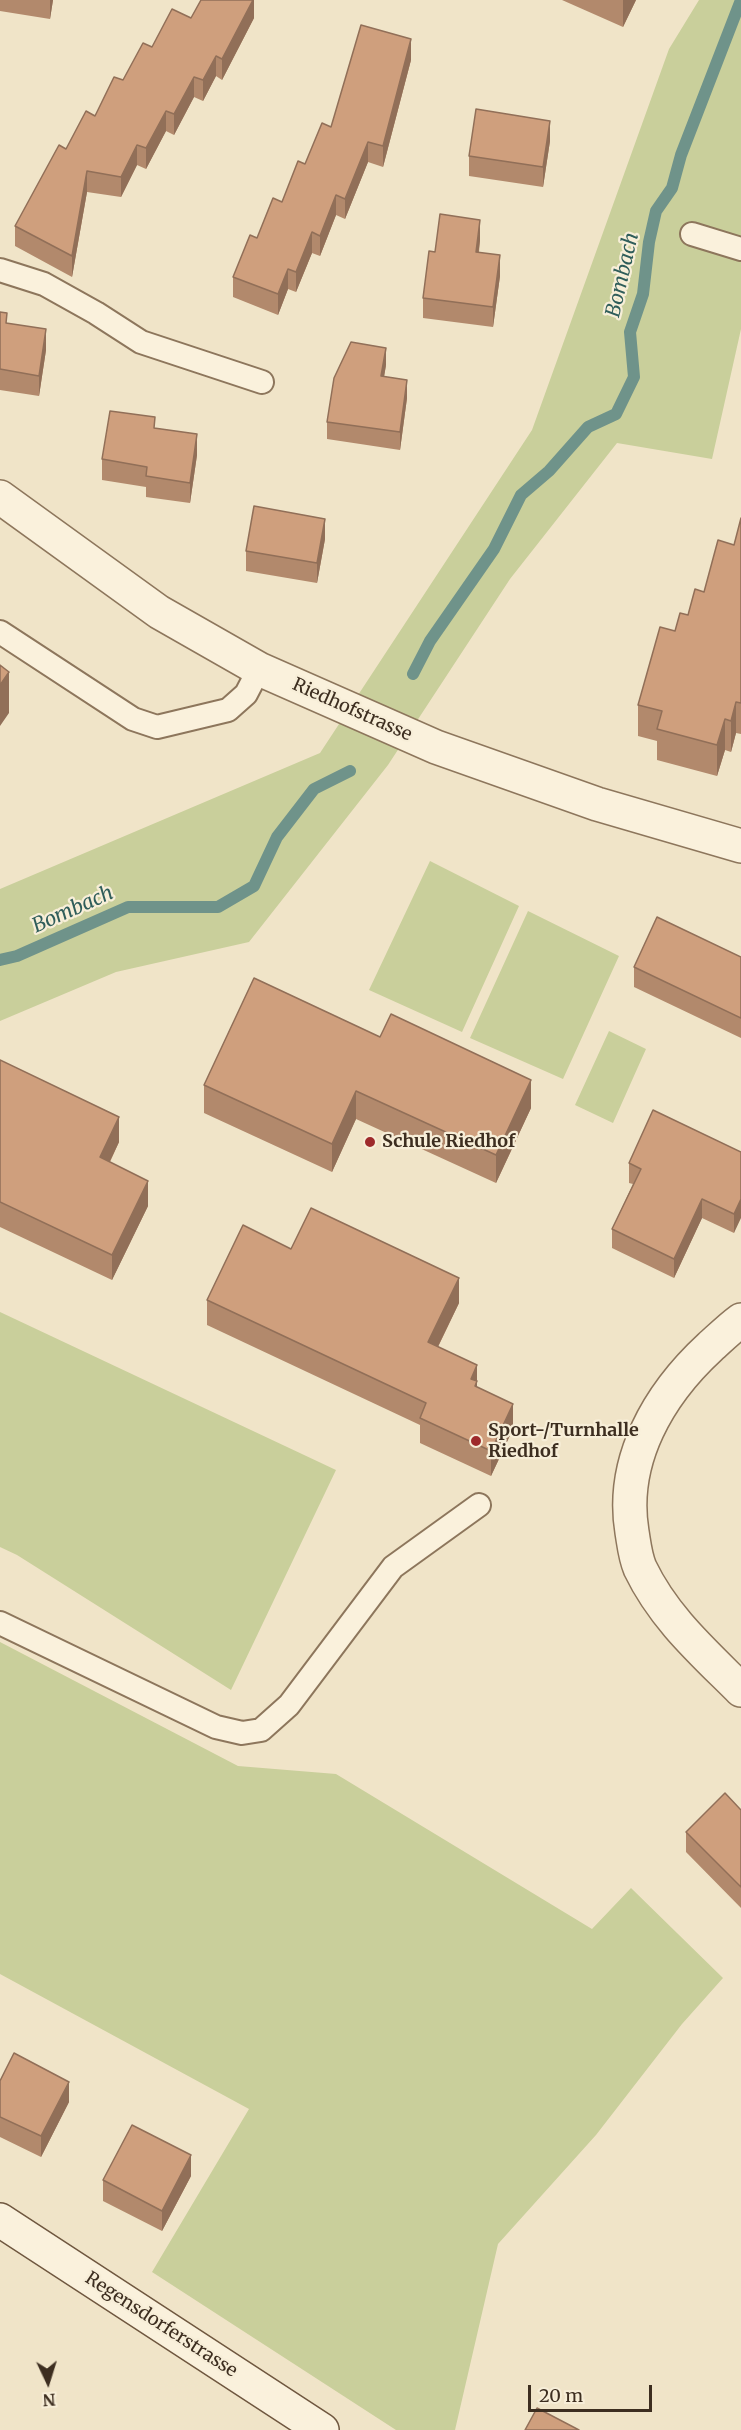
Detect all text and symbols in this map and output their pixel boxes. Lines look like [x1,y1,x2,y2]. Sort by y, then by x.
water label: Bombach [602,230,644,320]
street label: Riedhofstrasse [289,674,415,746]
water label: Bombach [29,881,117,939]
place label: Schule Riedhof [382,1131,515,1153]
marker: Schule Riedhof [363,1135,377,1149]
place label: Sport-/Turnhalle Riedhof [488,1420,639,1462]
marker: Sport-/Turnhalle Riedhof [469,1434,483,1448]
street label: Regensdorferstrasse [81,2268,241,2382]
north arrow [18,2352,78,2412]
scale bar [531,2373,656,2411]
text: 20 m [539,2384,583,2407]
text: N [42,2390,56,2410]

